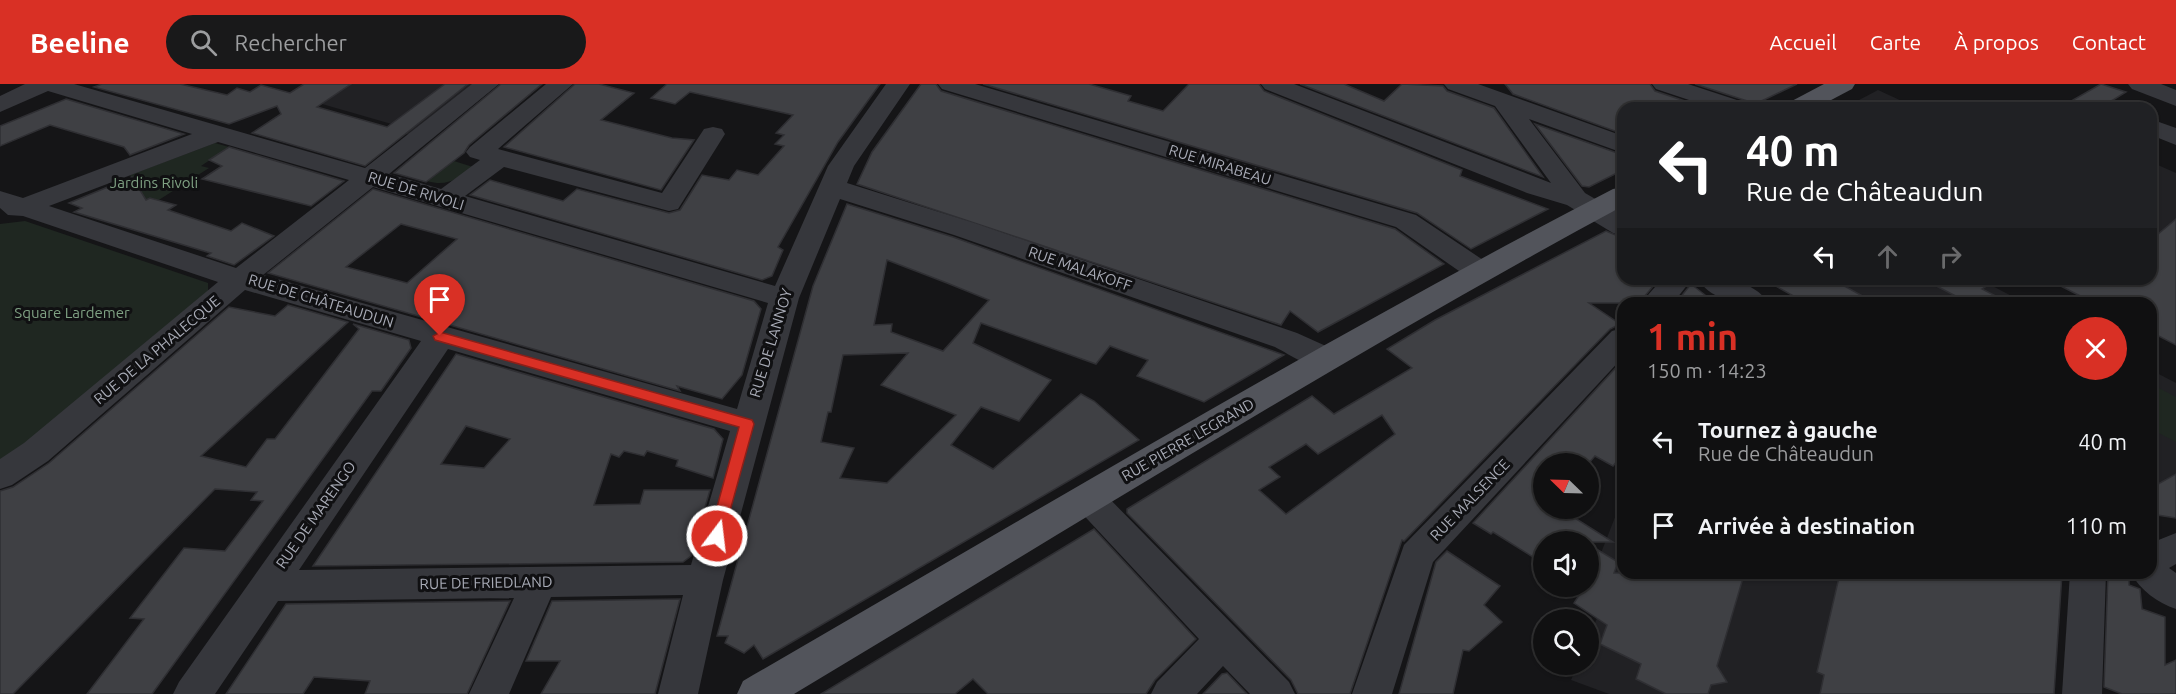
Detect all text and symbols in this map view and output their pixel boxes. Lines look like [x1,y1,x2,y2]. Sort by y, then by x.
search box [166,15,586,69]
icon: search [187,26,220,59]
text: Beeline [30,27,130,58]
text: Rechercher [235,30,347,55]
text: Accueil [1769,30,1837,54]
text: Carte [1870,30,1921,54]
text: À propos [1954,30,2039,54]
text: Contact [2072,30,2146,54]
icon: left [1647,126,1725,204]
text: 40 m [1746,127,1840,174]
street label: RUE MIRABEAU [1167,141,1273,188]
street label: RUE DE RIVOLI [366,168,466,213]
park label: Jardins Rivoli [110,174,198,191]
text: Rue de Châteaudun [1746,176,1983,206]
icon: left [1808,240,1841,273]
icon: ahead [1871,240,1904,273]
icon: right [1934,240,1967,273]
street label: RUE MALAKOFF [1026,243,1134,294]
street label: RUE DE CHÂTEAUDUN [246,270,396,331]
pin [414,274,465,336]
icon: arrive [423,283,456,316]
street label: RUE DE LANNOY [746,286,795,399]
street label: RUE DE LA PHALECQUE [90,292,223,407]
park label: Square Lardemer [14,304,130,321]
text: 1 min [1647,316,1738,357]
button: close [2064,317,2127,380]
text: 150 m · 14:23 [1647,359,1767,382]
street label: RUE PIERRE LEGRAND [1119,395,1257,484]
text: Tournez à gauche [1698,417,1878,442]
icon: left [1647,425,1680,458]
text: 40 m [2078,429,2127,454]
text: Rue de Châteaudun [1698,442,1874,465]
north arrow [1533,453,1599,519]
map controls [1533,453,1599,675]
street label: RUE MALSENCE [1426,455,1513,544]
street label: RUE DE MARENGO [272,458,359,572]
position arrow [685,504,749,568]
icon: arrive [1647,509,1680,542]
text: Arrivée à destination [1698,513,1915,538]
text: 110 m [2066,513,2127,538]
button: sound [1533,531,1599,597]
street label: RUE DE FRIEDLAND [419,573,553,592]
button: search [1533,609,1599,675]

